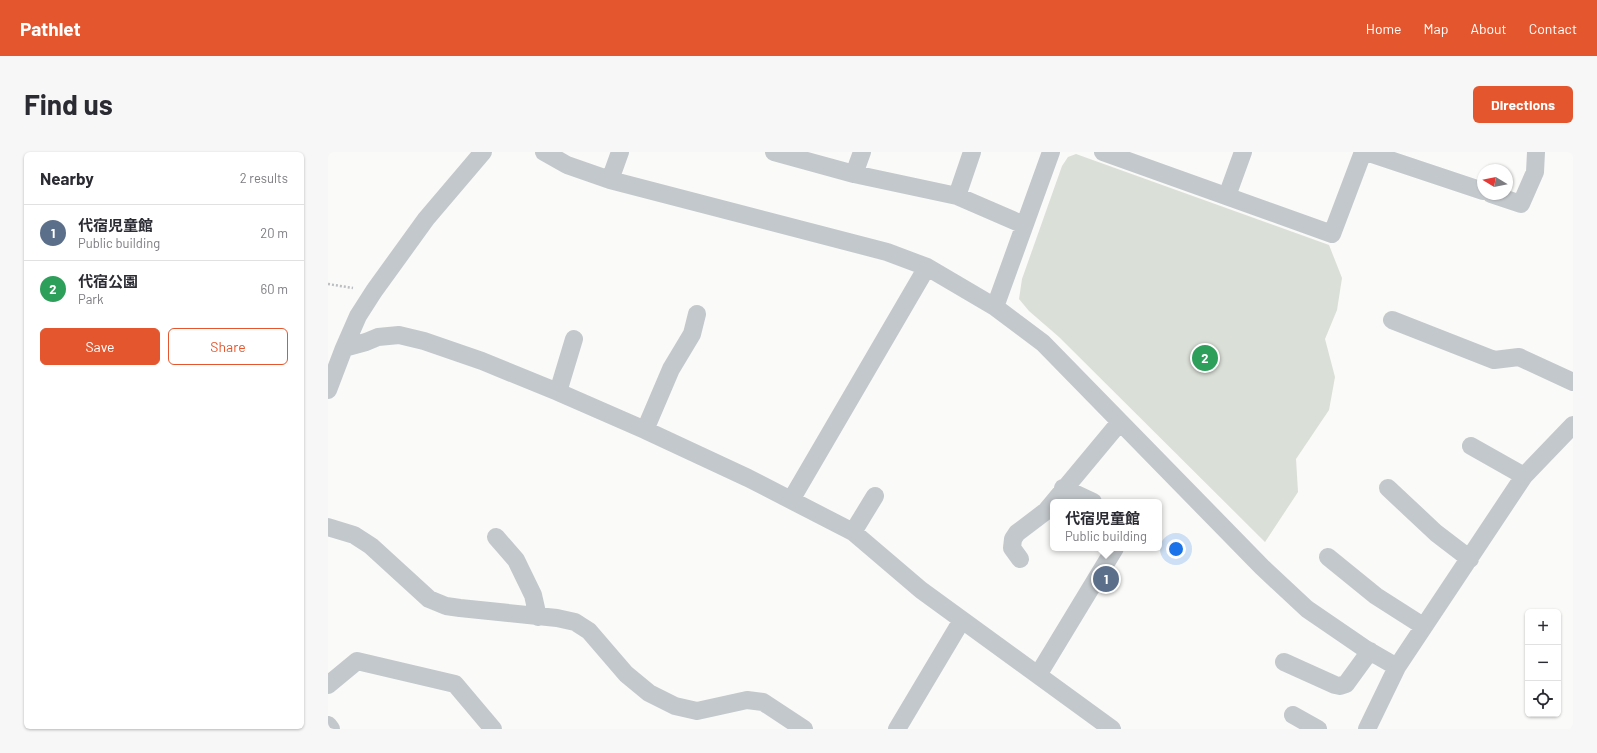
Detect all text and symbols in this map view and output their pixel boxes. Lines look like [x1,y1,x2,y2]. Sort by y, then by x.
text: Pathlet [20,17,81,40]
text: Home [1366,20,1402,37]
text: Map [1424,20,1448,37]
text: About [1470,20,1507,37]
text: Contact [1529,20,1577,37]
button: Directions [1473,86,1573,123]
text: Find us [24,87,113,121]
north arrow [1477,164,1513,200]
text: Nearby [40,168,94,188]
text: 2 results [240,170,288,186]
text: 代宿児童館 [78,216,153,234]
text: 1 [51,225,55,241]
text: 20 m [260,225,288,241]
text: Public building [78,235,160,251]
text: 代宿公園 [78,272,138,290]
text: 2 [49,281,57,297]
text: 60 m [261,281,288,297]
text: Park [78,291,104,307]
button: Save [40,328,160,365]
button: Share [168,328,288,365]
pin: 2 [1192,343,1218,373]
popup [1050,499,1162,551]
text: 代宿児童館 [1065,509,1140,527]
text: Public building [1065,528,1147,544]
your location [1166,539,1186,559]
pin: 1 [1093,564,1119,594]
map controls [1525,609,1561,717]
button: + [1525,609,1561,645]
button: − [1525,645,1561,681]
button: locate [1525,681,1561,717]

